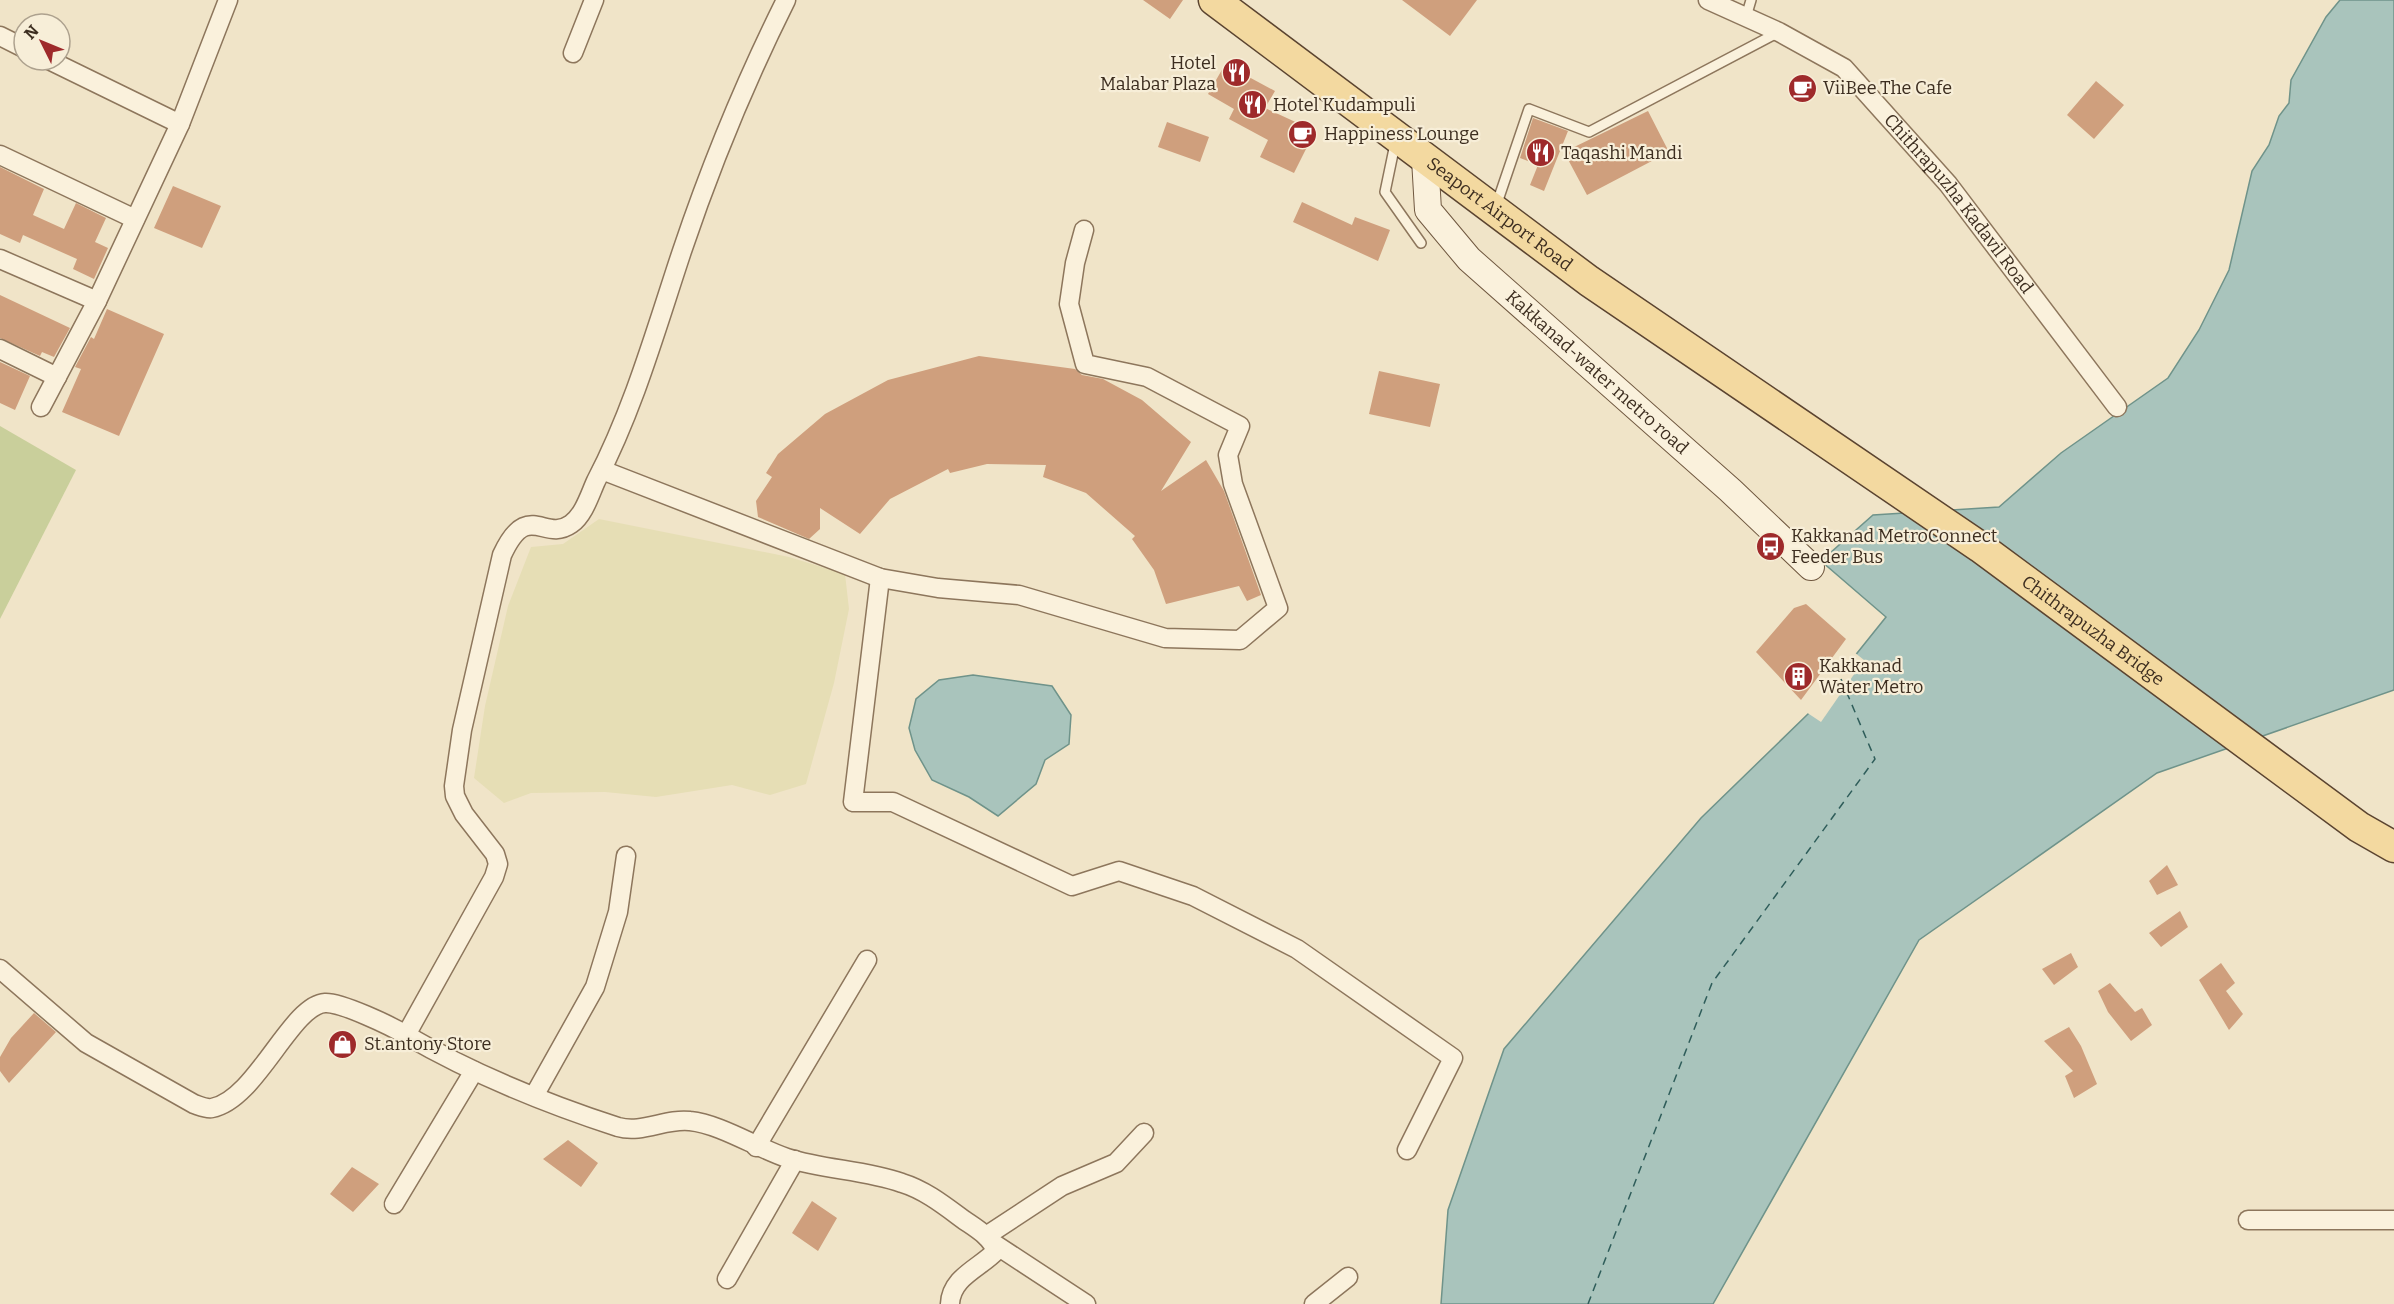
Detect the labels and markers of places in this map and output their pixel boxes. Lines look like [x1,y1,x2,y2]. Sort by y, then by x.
place label: Hotel Malabar Plaza [1100,52,1216,95]
restaurant icon: Hotel Malabar Plaza [1221,57,1253,89]
cafe icon: ViiBee The Cafe [1786,72,1818,104]
place label: ViiBee The Cafe [1823,77,1952,99]
restaurant icon: Hotel Kudampuli [1236,89,1268,121]
place label: Hotel Kudampuli [1273,94,1416,116]
cafe icon: Happiness Lounge [1287,118,1319,150]
place label: Happiness Lounge [1324,123,1479,145]
restaurant icon: Taqashi Mandi [1524,137,1556,169]
place label: Taqashi Mandi [1561,142,1682,164]
place label: Kakkanad MetroConnect Feeder Bus [1791,525,1998,568]
bus stop icon: Kakkanad MetroConnect Feeder Bus [1754,530,1786,562]
place label: Kakkanad Water Metro [1819,655,1923,698]
building icon: Kakkanad Water Metro [1782,660,1814,692]
shop icon: St.antony Store [327,1028,359,1060]
place label: St.antony Store [364,1033,491,1055]

